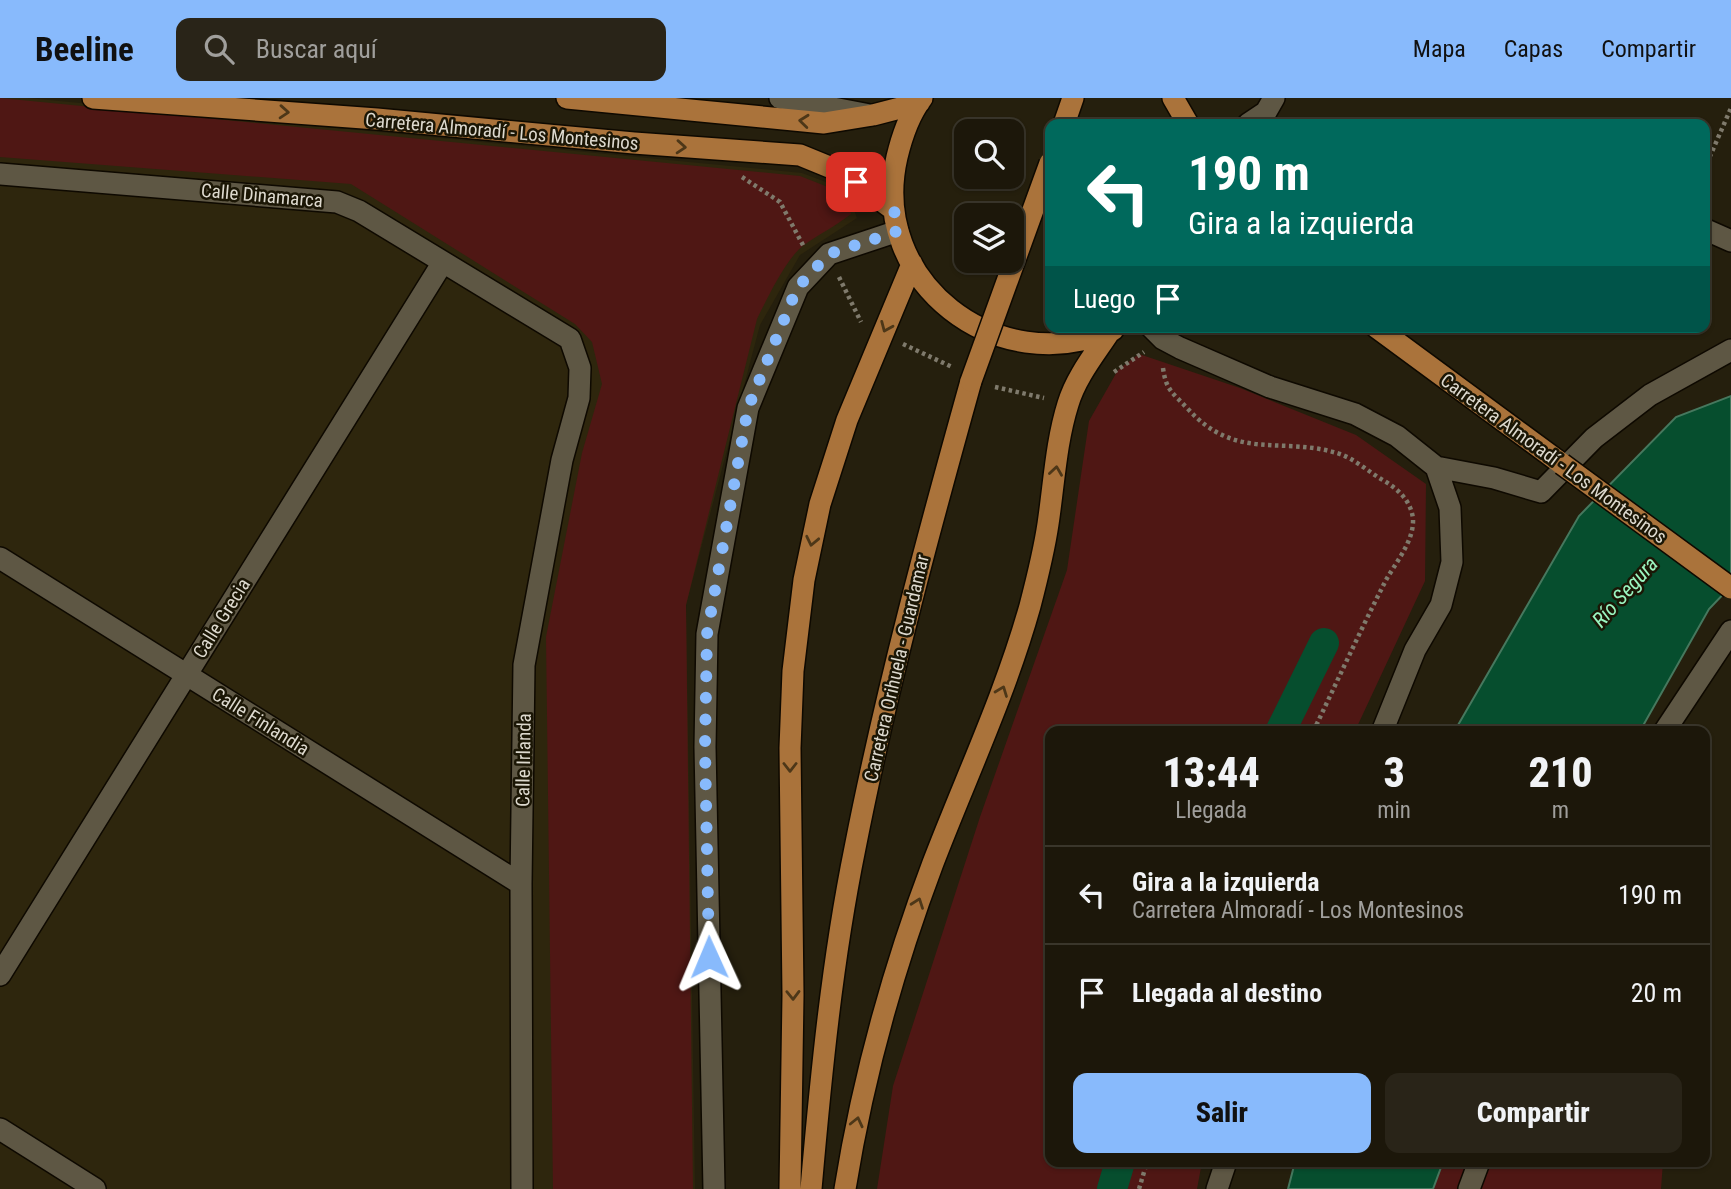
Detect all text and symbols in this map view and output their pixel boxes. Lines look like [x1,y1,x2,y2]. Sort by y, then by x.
search box [176,18,666,81]
text: Beeline [35,30,134,69]
icon: search [200,30,238,68]
text: Buscar aquí [256,34,377,64]
text: Mapa [1413,35,1466,63]
text: Capas [1504,35,1563,63]
text: Compartir [1601,35,1696,63]
one-way arrow [278,104,289,119]
street label: Carretera Almoradí - Los Montesinos [364,108,640,155]
one-way arrow [798,113,809,128]
map controls [954,119,1024,273]
button: search [954,119,1024,189]
one-way arrow [676,139,687,154]
text: 190 m [1188,145,1310,202]
icon: left [1073,147,1164,238]
pin [826,152,886,212]
icon: arrive [837,163,875,201]
street label: Calle Dinamarca [200,179,324,212]
button: layers [954,203,1024,273]
text: Gira a la izquierda [1188,204,1414,242]
icon: arrive [1149,280,1187,318]
text: Luego [1073,284,1135,314]
one-way arrow [880,320,894,332]
street label: Carretera Almoradí - Los Montesinos [1436,369,1671,548]
one-way arrow [1048,465,1063,477]
one-way arrow [806,535,820,547]
street label: Carretera Orihuela - Guardamar [859,552,934,784]
water label: Río Segura [1587,552,1663,632]
street label: Calle Grecia [188,574,255,662]
street label: Calle Finlandia [208,682,314,760]
one-way arrow [994,686,1008,698]
street label: Calle Irlanda [511,713,536,807]
text: 13:44 [1162,748,1260,797]
text: 3 [1383,748,1405,797]
text: 210 [1528,748,1593,797]
one-way arrow [782,762,798,773]
text: Llegada [1175,797,1247,824]
text: min [1377,797,1411,824]
text: m [1552,797,1569,824]
text: Gira a la izquierda [1132,867,1320,897]
icon: left [1073,876,1111,914]
text: 190 m [1618,880,1682,910]
one-way arrow [910,897,924,909]
text: Carretera Almoradí - Los Montesinos [1132,897,1464,924]
position arrow [672,920,746,994]
icon: arrive [1073,974,1111,1012]
text: Llegada al destino [1132,978,1322,1008]
text: 20 m [1631,978,1682,1008]
one-way arrow [785,990,801,1000]
button: Salir [1073,1073,1371,1153]
button: Compartir [1385,1073,1682,1153]
one-way arrow [849,1116,863,1128]

